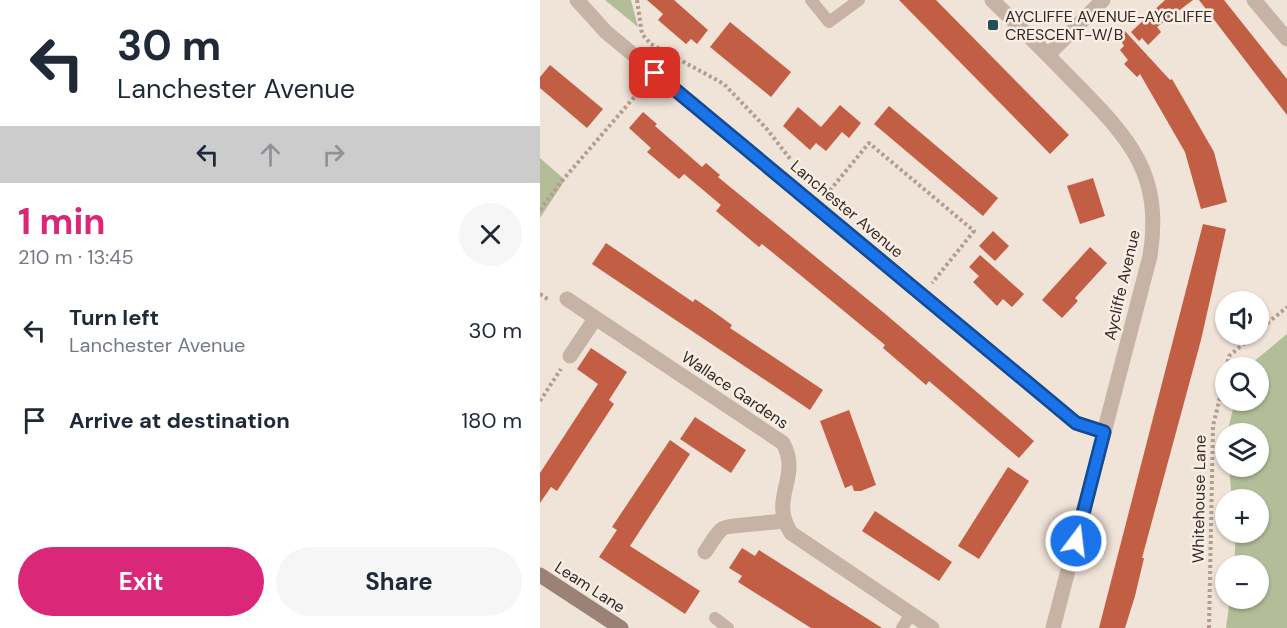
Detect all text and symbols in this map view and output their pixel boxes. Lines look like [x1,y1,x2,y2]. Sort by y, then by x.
place label: AYCLIFFE AVENUE-AYCLIFFE CRESCENT-W/B [1005,6,1212,45]
text: 30 m [117,18,221,73]
marker: AYCLIFFE AVENUE-AYCLIFFE CRESCENT-W/B [986,18,1000,32]
icon: left [18,24,96,102]
pin [629,47,680,98]
icon: arrive [638,56,671,89]
text: Lanchester Avenue [117,71,355,106]
icon: left [191,138,224,171]
icon: ahead [254,138,287,171]
icon: right [317,138,350,171]
street label: Lanchester Avenue [786,156,908,262]
text: 1 min [18,198,106,245]
button: close [459,203,522,266]
street label: Aycliffe Avenue [1099,228,1145,342]
text: 210 m · 13:45 [18,244,134,270]
map controls [1215,291,1269,609]
button: sound [1215,291,1269,345]
text: Turn left [69,303,159,332]
icon: left [18,314,51,347]
text: 30 m [468,316,522,345]
text: Lanchester Avenue [69,332,245,358]
street label: Wallace Gardens [678,346,792,434]
button: search [1215,357,1269,411]
icon: arrive [18,404,51,437]
text: Arrive at destination [69,406,290,435]
text: 180 m [461,406,522,435]
button: layers [1215,423,1269,477]
street label: Whitehouse Lane [1187,435,1211,563]
button: + [1215,489,1269,543]
position arrow [1044,509,1108,573]
button: Exit [18,547,264,616]
button: Share [276,547,522,616]
button: − [1215,555,1269,609]
street label: Leam Lane [551,556,629,618]

